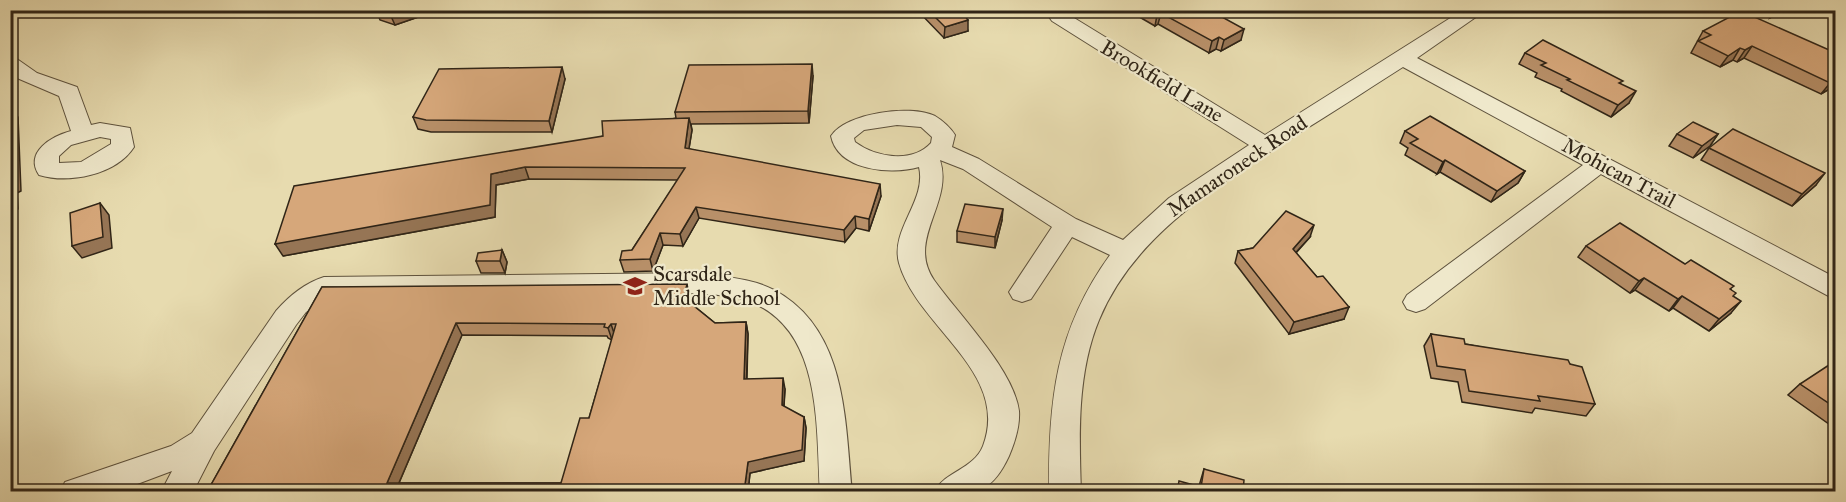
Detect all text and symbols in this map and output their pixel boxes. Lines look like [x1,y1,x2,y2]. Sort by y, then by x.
street label: Brookfield Lane [1096,34,1228,128]
street label: Mamaroneck Road [1162,109,1312,223]
street label: Mohican Trail [1558,132,1681,214]
place label: Scarsdale Middle School [653,261,780,311]
school or university icon: Scarsdale Middle School [622,273,648,299]

